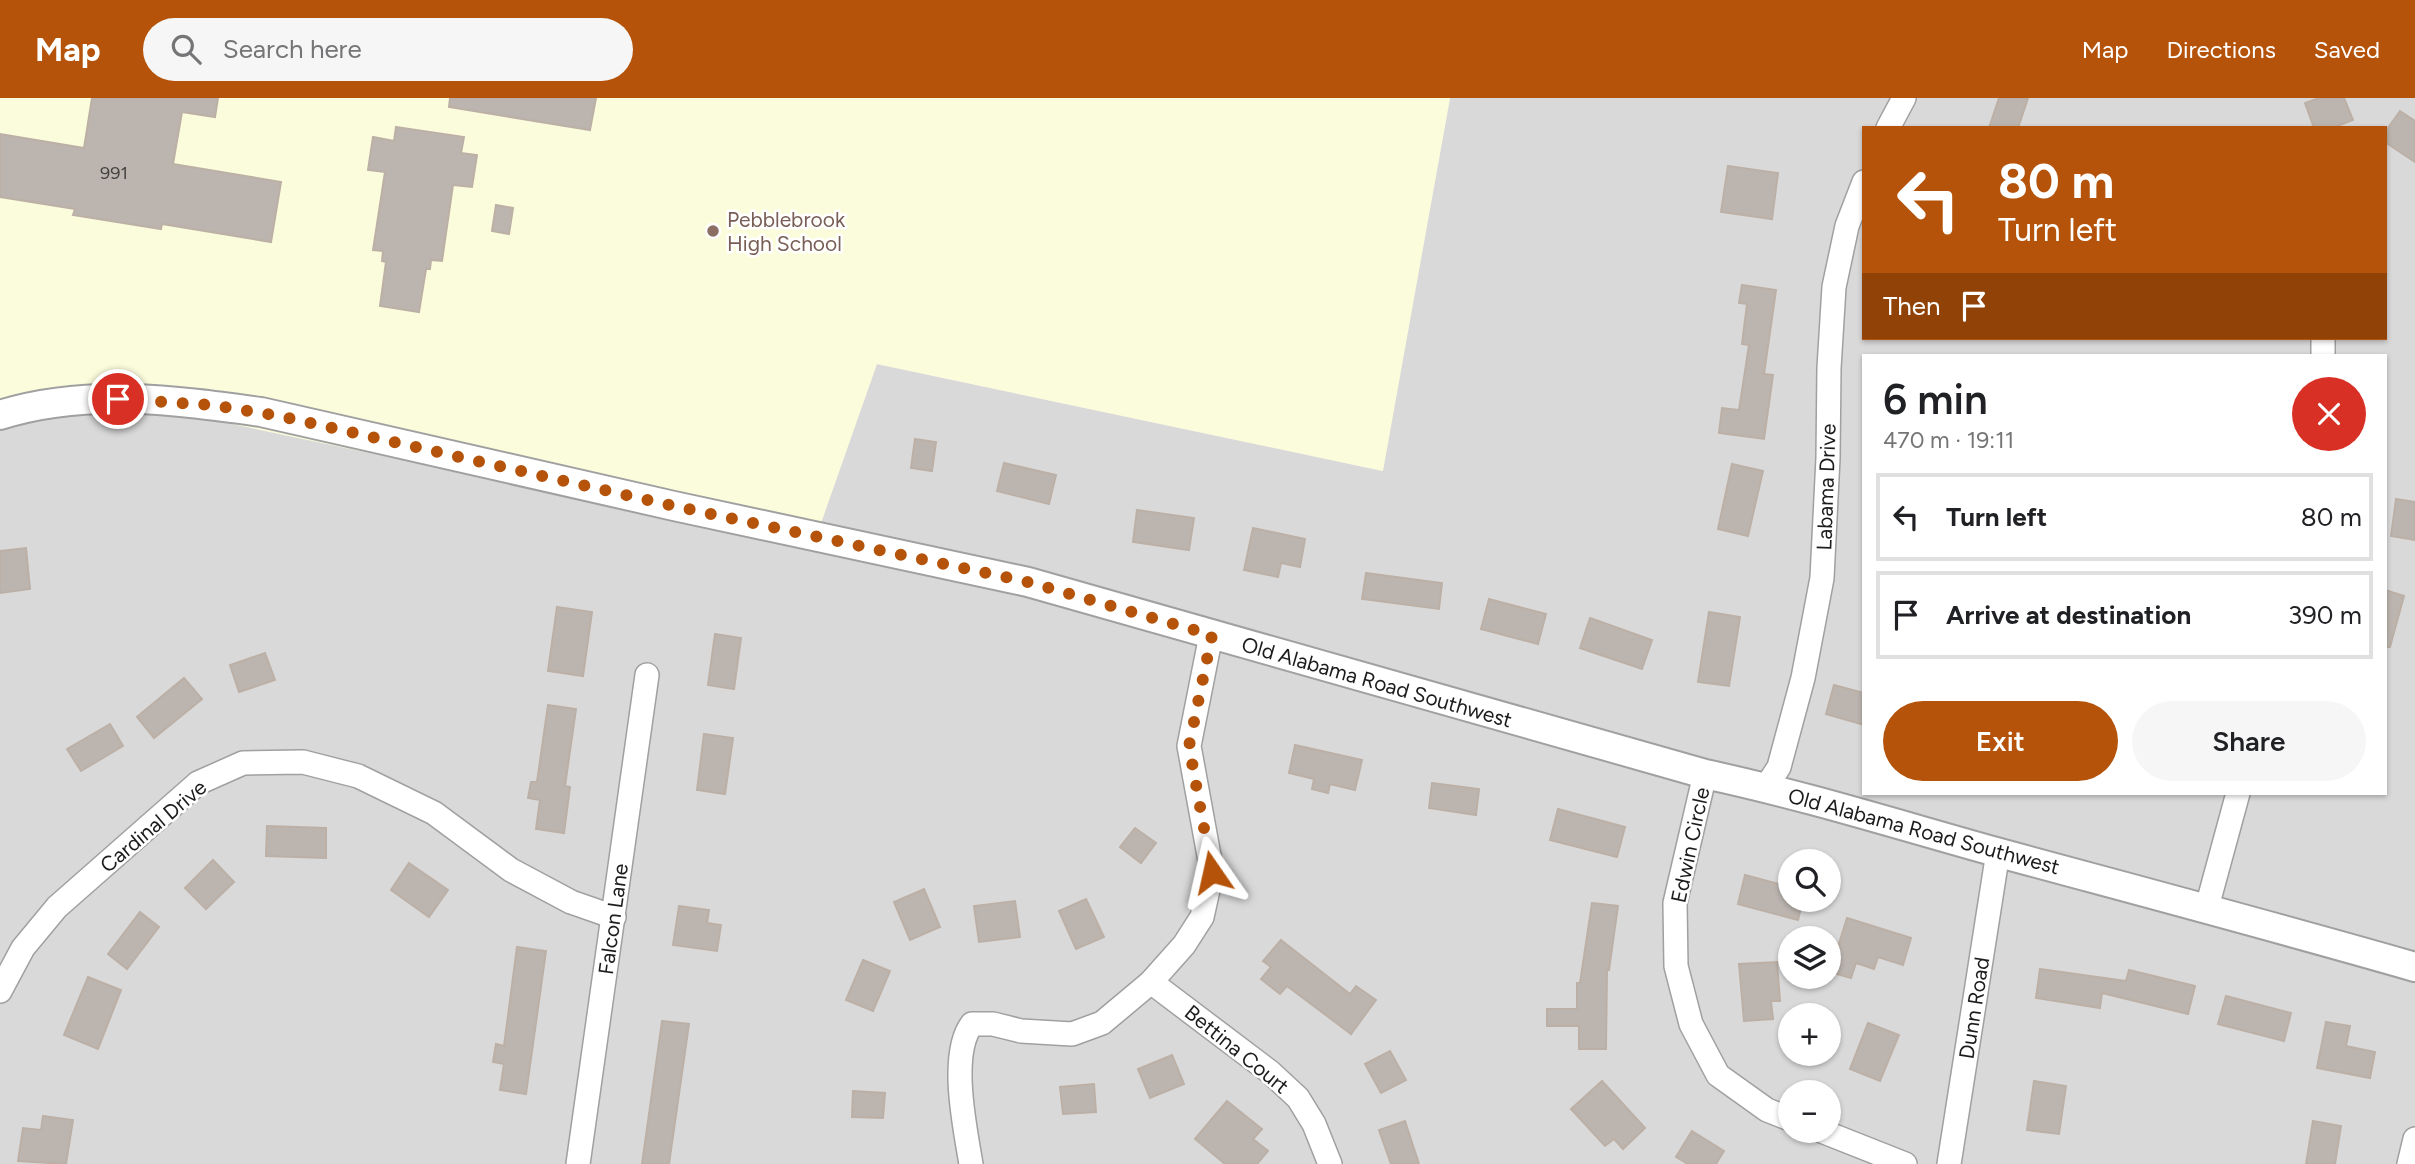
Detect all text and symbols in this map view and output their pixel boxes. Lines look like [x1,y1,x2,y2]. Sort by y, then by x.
search box [143,18,633,81]
text: Map [35,30,101,69]
icon: search [167,30,205,68]
text: Search here [223,33,362,65]
text: Map [2082,35,2128,64]
text: Directions [2166,35,2276,64]
text: Saved [2314,35,2380,64]
text: 80 m [1998,151,2114,210]
icon: left [1883,154,1974,245]
house number: 991 [100,162,128,184]
place label: Pebblebrook High School [727,207,846,256]
text: Turn left [1998,211,2117,249]
marker: Pebblebrook High School [705,223,721,239]
icon: arrive [1955,287,1993,325]
text: Then [1883,290,1941,322]
pin [88,369,148,429]
text: 6 min [1883,374,1988,425]
button: close [2292,377,2366,451]
icon: arrive [99,380,137,418]
street label: Labama Drive [1811,423,1841,551]
text: 470 m · 19:11 [1883,426,2014,454]
icon: left [1887,498,1925,536]
text: Turn left [1946,501,2047,533]
text: 80 m [2301,501,2362,533]
icon: arrive [1887,596,1925,634]
text: Arrive at destination [1946,599,2191,631]
text: 390 m [2288,599,2362,631]
street label: Old Alabama Road Southwest [1239,631,1515,733]
button: Exit [1883,701,2118,781]
button: Share [2132,701,2366,781]
street label: Cardinal Drive [95,774,211,878]
street label: Old Alabama Road Southwest [1786,783,2063,879]
street label: Edwin Circle [1666,785,1714,905]
position arrow [1175,835,1249,909]
map controls [1778,849,1841,1143]
button: search [1778,849,1841,912]
street label: Falcon Lane [593,862,633,976]
button: layers [1778,926,1841,989]
street label: Dunn Road [1954,955,1994,1061]
street label: Bettina Court [1180,999,1294,1099]
button: + [1778,1003,1841,1066]
button: − [1778,1080,1841,1143]

